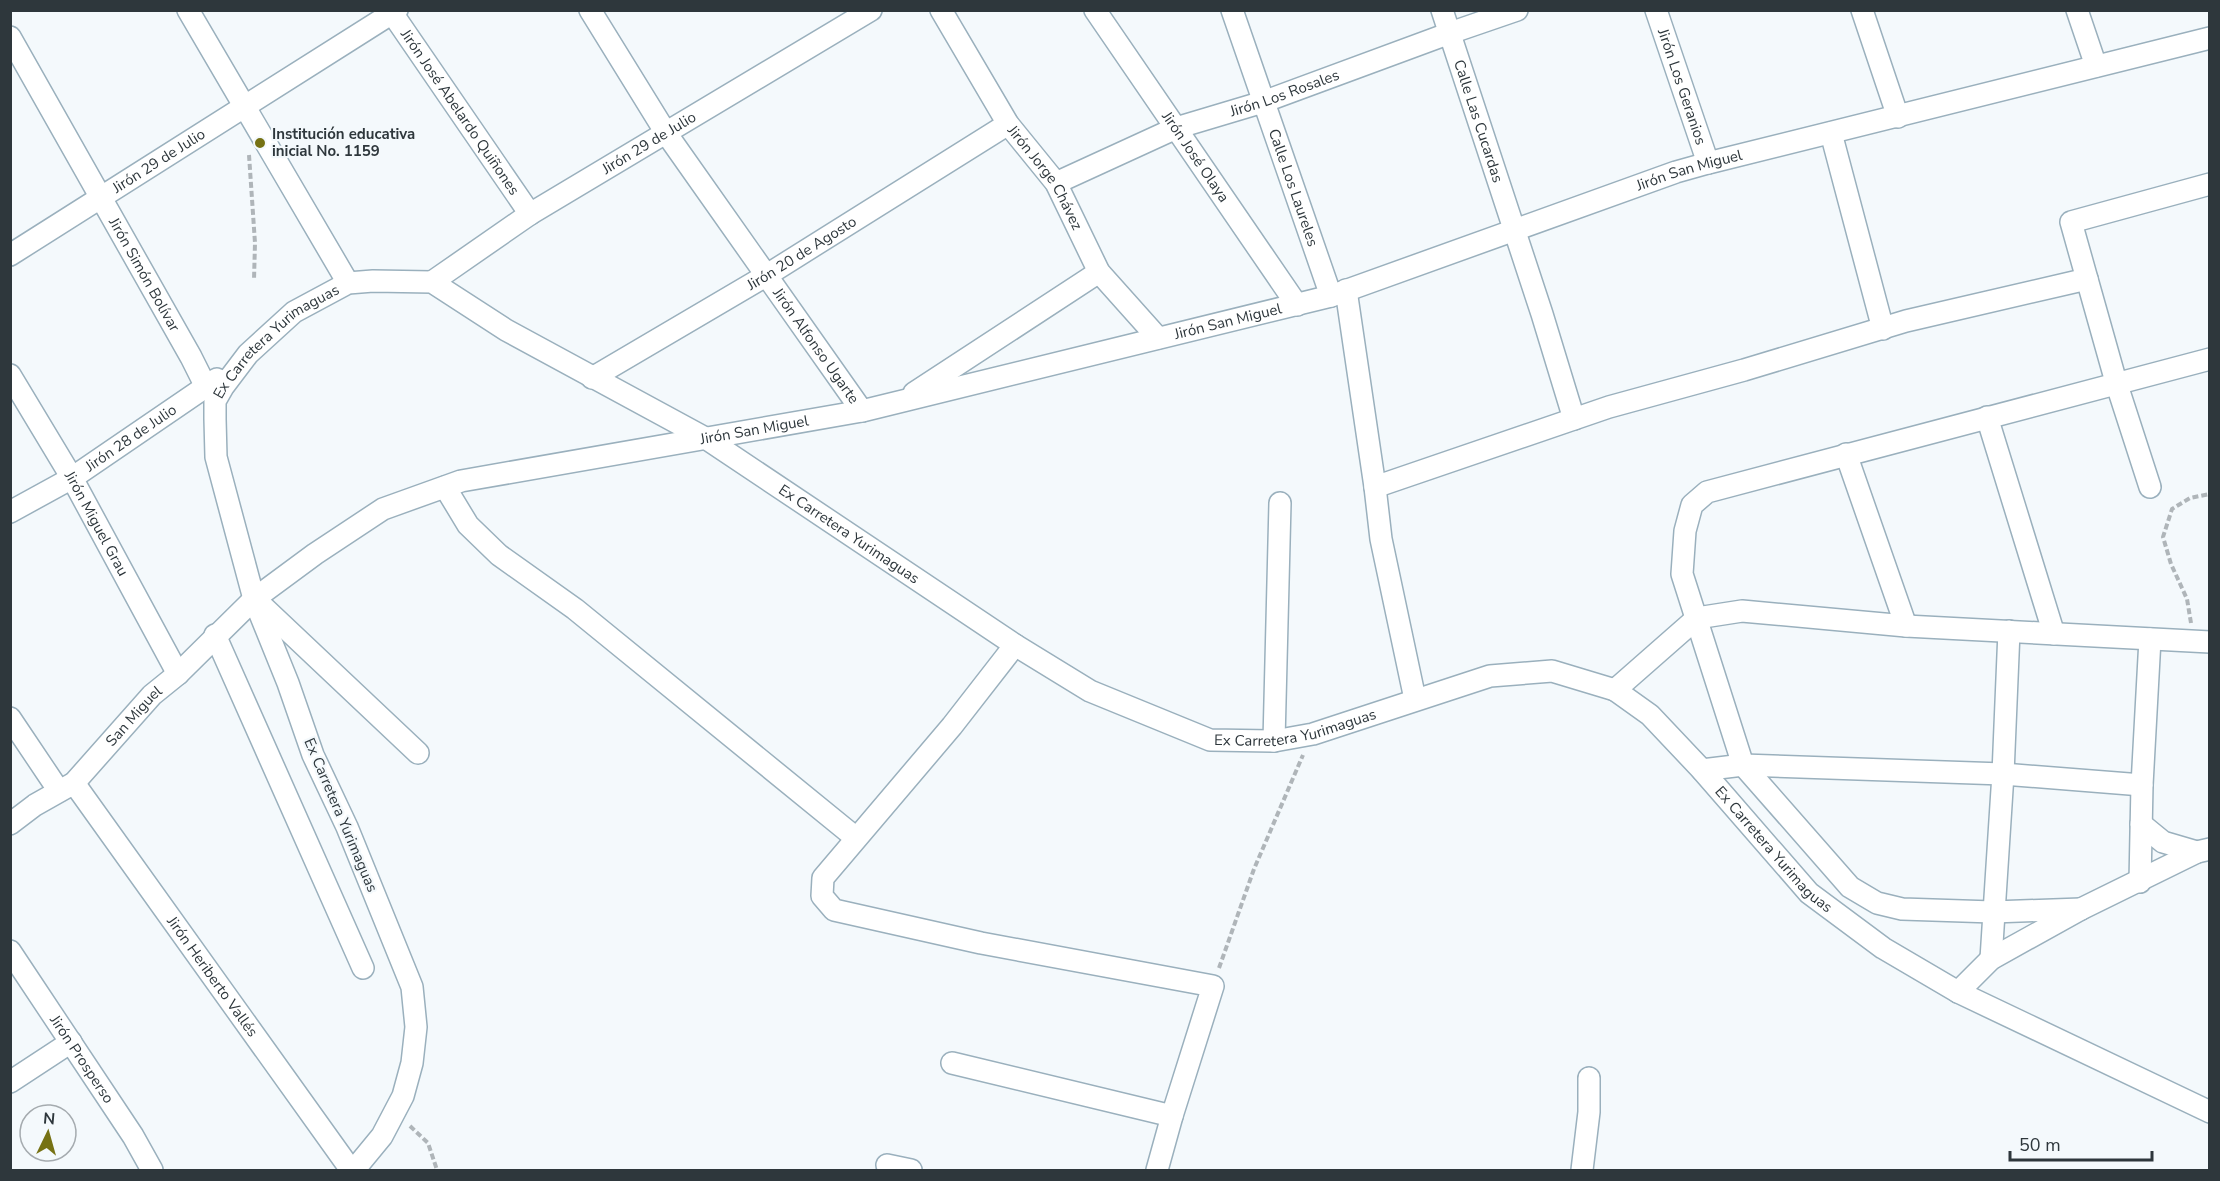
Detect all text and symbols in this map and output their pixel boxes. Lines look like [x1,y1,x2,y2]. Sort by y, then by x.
street label: Jirón José Abelardo Quiñones [396,25,524,199]
street label: Jirón Los Geranios [1653,25,1711,147]
street label: Calle Las Cucardas [1449,57,1508,185]
street label: Jirón Los Rosales [1226,65,1342,122]
street label: Jirón 29 de Julio [597,107,700,179]
street label: Jirón José Olaya [1157,107,1234,206]
street label: Jirón Jorge Chávez [1002,120,1087,233]
street label: Jirón 29 de Julio [108,124,209,198]
place label: Institución educativa inicial No. 1159 [272,124,415,161]
street label: Calle Los Laureles [1264,126,1323,249]
marker: Institución educativa inicial No. 1159 [253,136,267,150]
street label: Jirón San Miguel [1632,145,1745,196]
street label: Jirón 20 de Agosto [742,211,860,295]
street label: Jirón Simón Bolívar [104,213,185,336]
street label: Ex Carretera Yurimaguas [208,280,343,402]
street label: Jirón Alfonso Ugarte [768,283,864,408]
street label: Jirón San Miguel [1171,298,1284,344]
street label: Jirón 28 de Julio [80,400,180,477]
street label: Jirón San Miguel [698,410,811,449]
street label: Jirón Miguel Grau [60,466,133,580]
street label: Ex Carretera Yurimaguas [775,480,923,588]
street label: San Miguel [101,681,166,751]
street label: Ex Carretera Yurimaguas [1214,704,1379,751]
street label: Ex Carretera Yurimaguas [299,735,383,895]
street label: Ex Carretera Yurimaguas [1710,782,1837,917]
street label: Jirón Heriberto Vallés [162,911,263,1041]
street label: Jirón Prosperso [45,1010,119,1107]
north arrow [18,1103,78,1163]
text: N [42,1108,56,1131]
scale bar [2010,1124,2152,1162]
text: 50 m [2019,1133,2061,1157]

